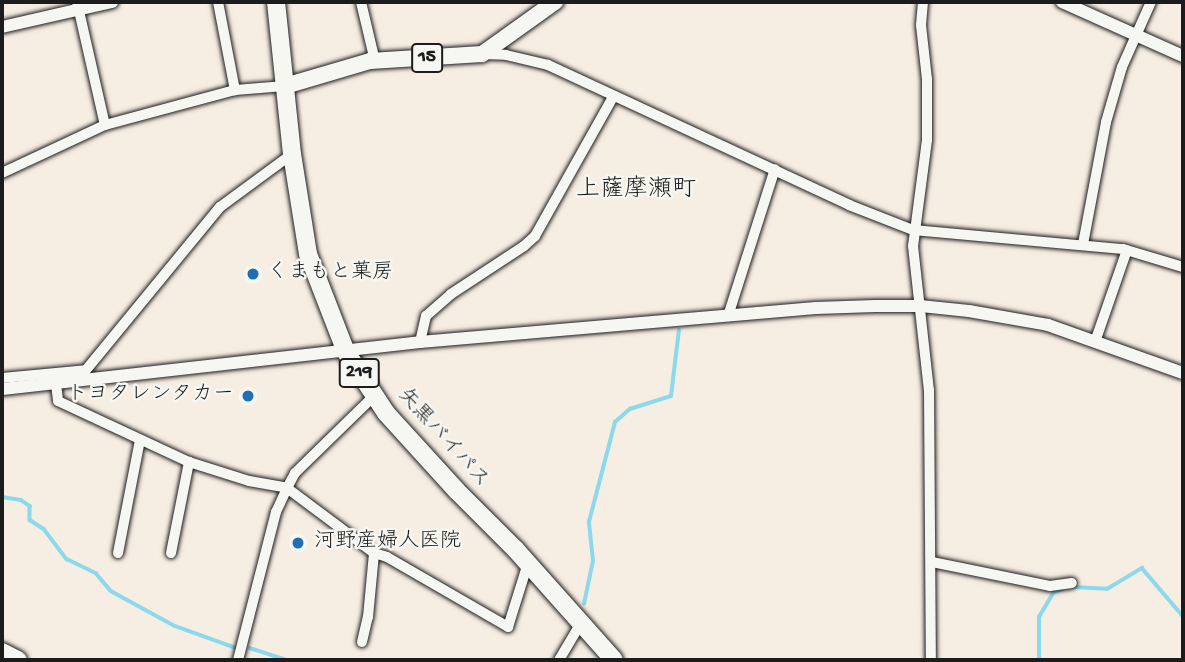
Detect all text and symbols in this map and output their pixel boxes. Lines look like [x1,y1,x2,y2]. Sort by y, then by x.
road number: 15 [410,43,444,74]
district label: 上薩摩瀬町 [576,177,696,205]
place label: くまもと菓房 [267,261,393,287]
marker: くまもと菓房 [245,266,261,282]
road number: 219 [338,358,380,388]
place label: トヨタレンタカー [66,383,234,409]
street label: 矢黒バイパス [390,384,494,494]
marker: トヨタレンタカー [240,388,256,404]
place label: 河野産婦人医院 [314,530,461,556]
marker: 河野産婦人医院 [288,533,308,553]

